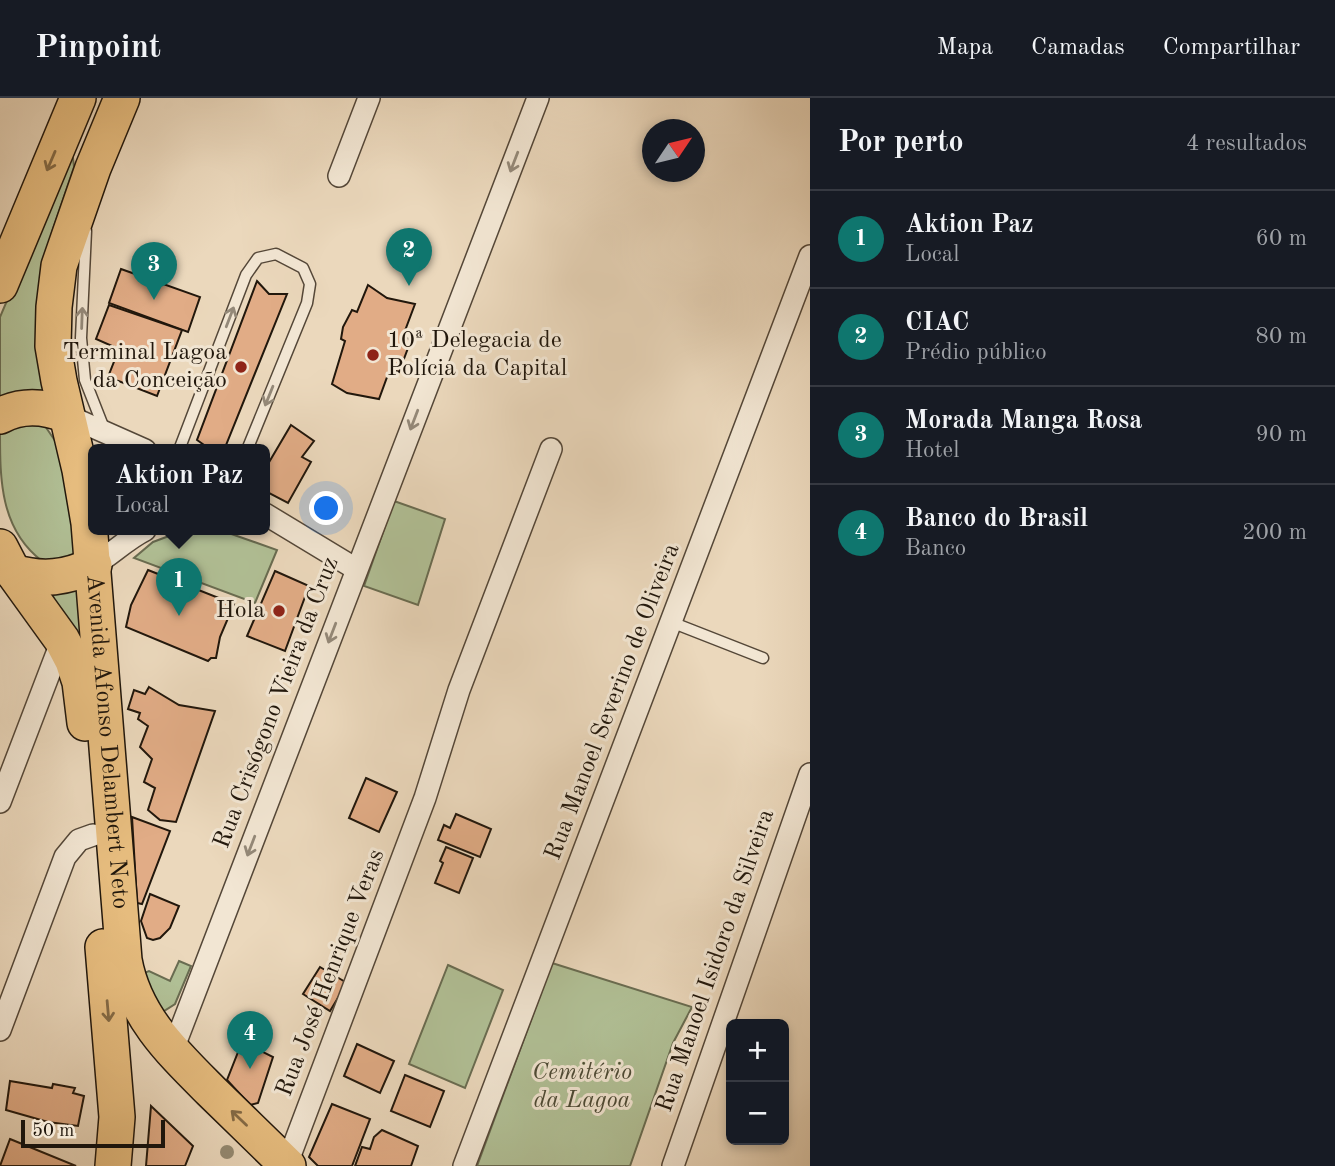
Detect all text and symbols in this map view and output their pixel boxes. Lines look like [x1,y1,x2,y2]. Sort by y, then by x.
text: Pinpoint [35,32,161,65]
text: Mapa [937,36,993,60]
text: Camadas [1031,36,1125,60]
text: Compartilhar [1163,36,1300,60]
north arrow [642,119,705,182]
text: Por perto [838,128,964,158]
text: 4 resultados [1186,132,1307,155]
one-way arrow [44,149,57,171]
one-way arrow [506,150,519,172]
text: Aktion Paz [905,212,1033,238]
text: 1 [854,227,868,250]
text: 60 m [1256,227,1307,250]
pin: 2 [386,228,432,286]
pin: 3 [131,242,177,300]
text: Local [905,243,959,266]
one-way arrow [75,306,88,329]
one-way arrow [224,307,237,329]
text: CIAC [905,310,969,336]
text: 2 [854,325,868,348]
text: 80 m [1256,325,1307,348]
place label: 10ª Delegacia de Polícia da Capital [387,329,567,381]
place label: Terminal Lagoa da Conceição [62,341,227,393]
text: Prédio público [905,341,1047,364]
marker: 10ª Delegacia de Polícia da Capital [365,347,381,363]
marker: Terminal Lagoa da Conceição [233,359,249,375]
one-way arrow [261,384,274,406]
one-way arrow [406,408,419,430]
text: Morada Manga Rosa [905,408,1142,434]
text: 3 [854,423,868,446]
text: 90 m [1256,423,1307,446]
text: Hotel [905,439,959,462]
popup [88,444,270,535]
text: Aktion Paz [115,463,243,489]
your location [309,491,343,525]
text: Local [115,494,169,517]
text: Banco do Brasil [905,506,1088,532]
text: 4 [854,521,868,544]
text: 200 m [1242,521,1307,544]
text: Banco [905,537,966,560]
street label: Rua Manoel Severino de Oliveira [541,540,685,864]
street label: Rua Crisógono Vieira da Cruz [210,554,344,852]
pin: 1 [156,558,202,616]
street label: Avenida Afonso Delambert Neto [81,574,132,910]
place label: Hola [216,599,265,623]
marker: Hola [271,603,287,619]
one-way arrow [324,622,337,644]
street label: Rua Manoel Isidoro da Silveira [653,806,779,1116]
one-way arrow [243,834,256,856]
street label: Rua José Henrique Veras [273,846,389,1100]
one-way arrow [102,1000,115,1022]
pin: 4 [227,1011,273,1069]
map controls [726,1019,789,1145]
button: + [726,1019,789,1082]
park label: Cemitério da Lagoa [532,1061,632,1113]
button: − [726,1082,789,1145]
one-way arrow [231,1110,248,1127]
scale bar [21,1117,164,1149]
text: 50 m [32,1122,74,1141]

